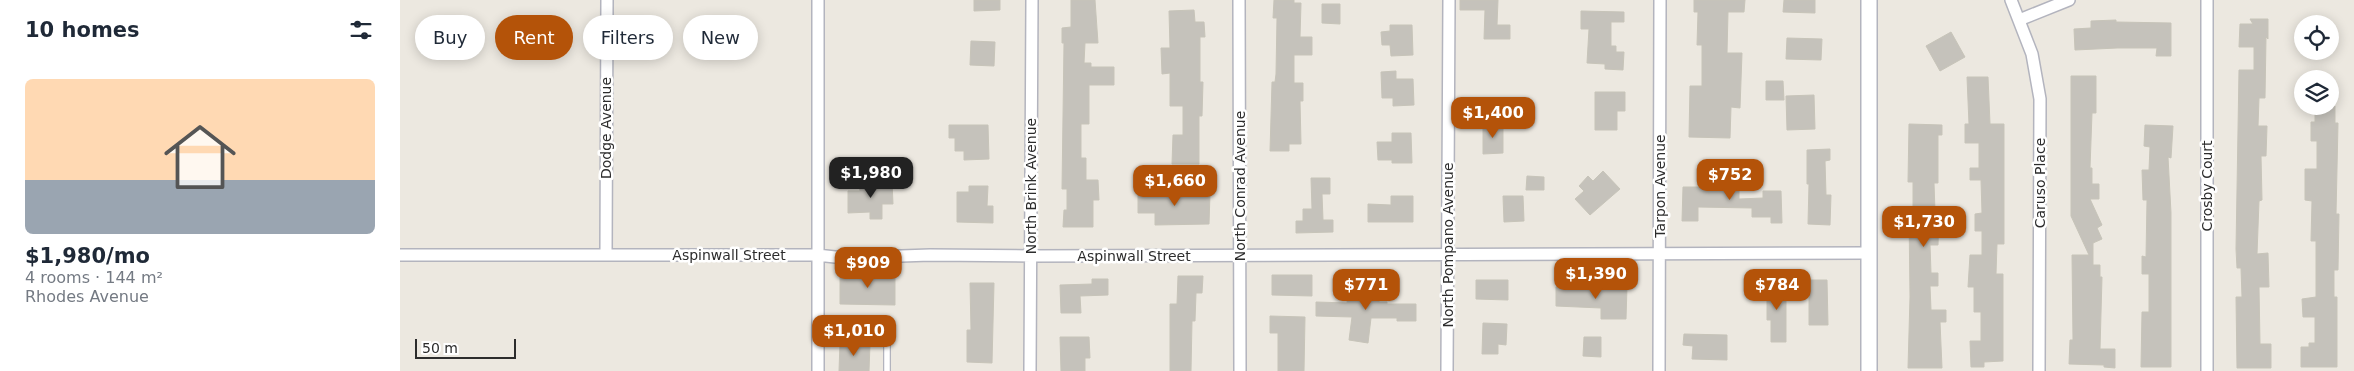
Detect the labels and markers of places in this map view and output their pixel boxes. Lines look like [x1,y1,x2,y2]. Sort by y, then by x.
pin: $1,400 [1452,96,1534,139]
pin: $1,980 [830,156,912,199]
pin: $752 [1700,158,1760,201]
pin: $1,660 [1134,164,1216,207]
pin: $1,730 [1883,206,1965,248]
pin: $909 [838,246,898,289]
pin: $1,390 [1555,258,1637,300]
pin: $771 [1336,268,1396,311]
pin: $784 [1747,268,1807,311]
pin: $1,010 [813,314,895,357]

